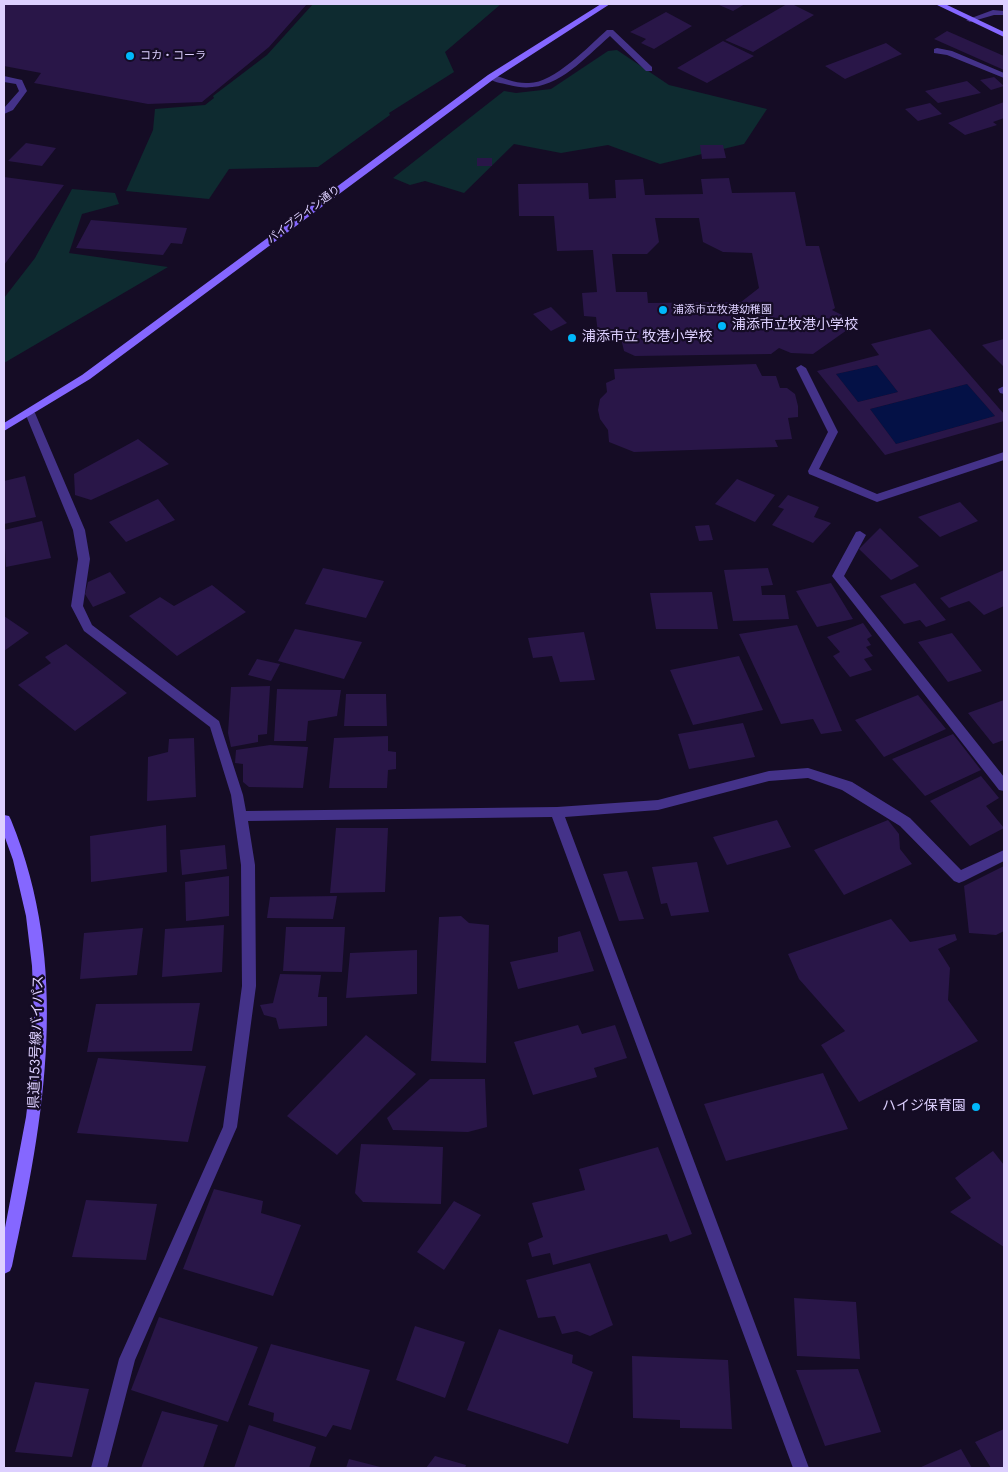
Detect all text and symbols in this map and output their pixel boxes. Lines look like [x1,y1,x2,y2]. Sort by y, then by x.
place label: コカ・コーラ [140,49,206,63]
marker: コカ・コーラ [124,50,136,62]
street label: パイプライン通り [265,183,343,247]
place label: 浦添市立牧港幼稚園 [673,303,772,317]
marker: 浦添市立牧港幼稚園 [657,304,669,316]
place label: 浦添市立牧港小学校 [732,318,858,334]
marker: 浦添市立牧港小学校 [716,320,728,332]
place label: 浦添市立 牧港小学校 [582,330,712,346]
marker: 浦添市立 牧港小学校 [566,332,578,344]
street label: 県道153号線バイパス [26,975,48,1109]
place label: ハイジ保育園 [882,1099,966,1115]
marker: ハイジ保育園 [970,1101,982,1113]

